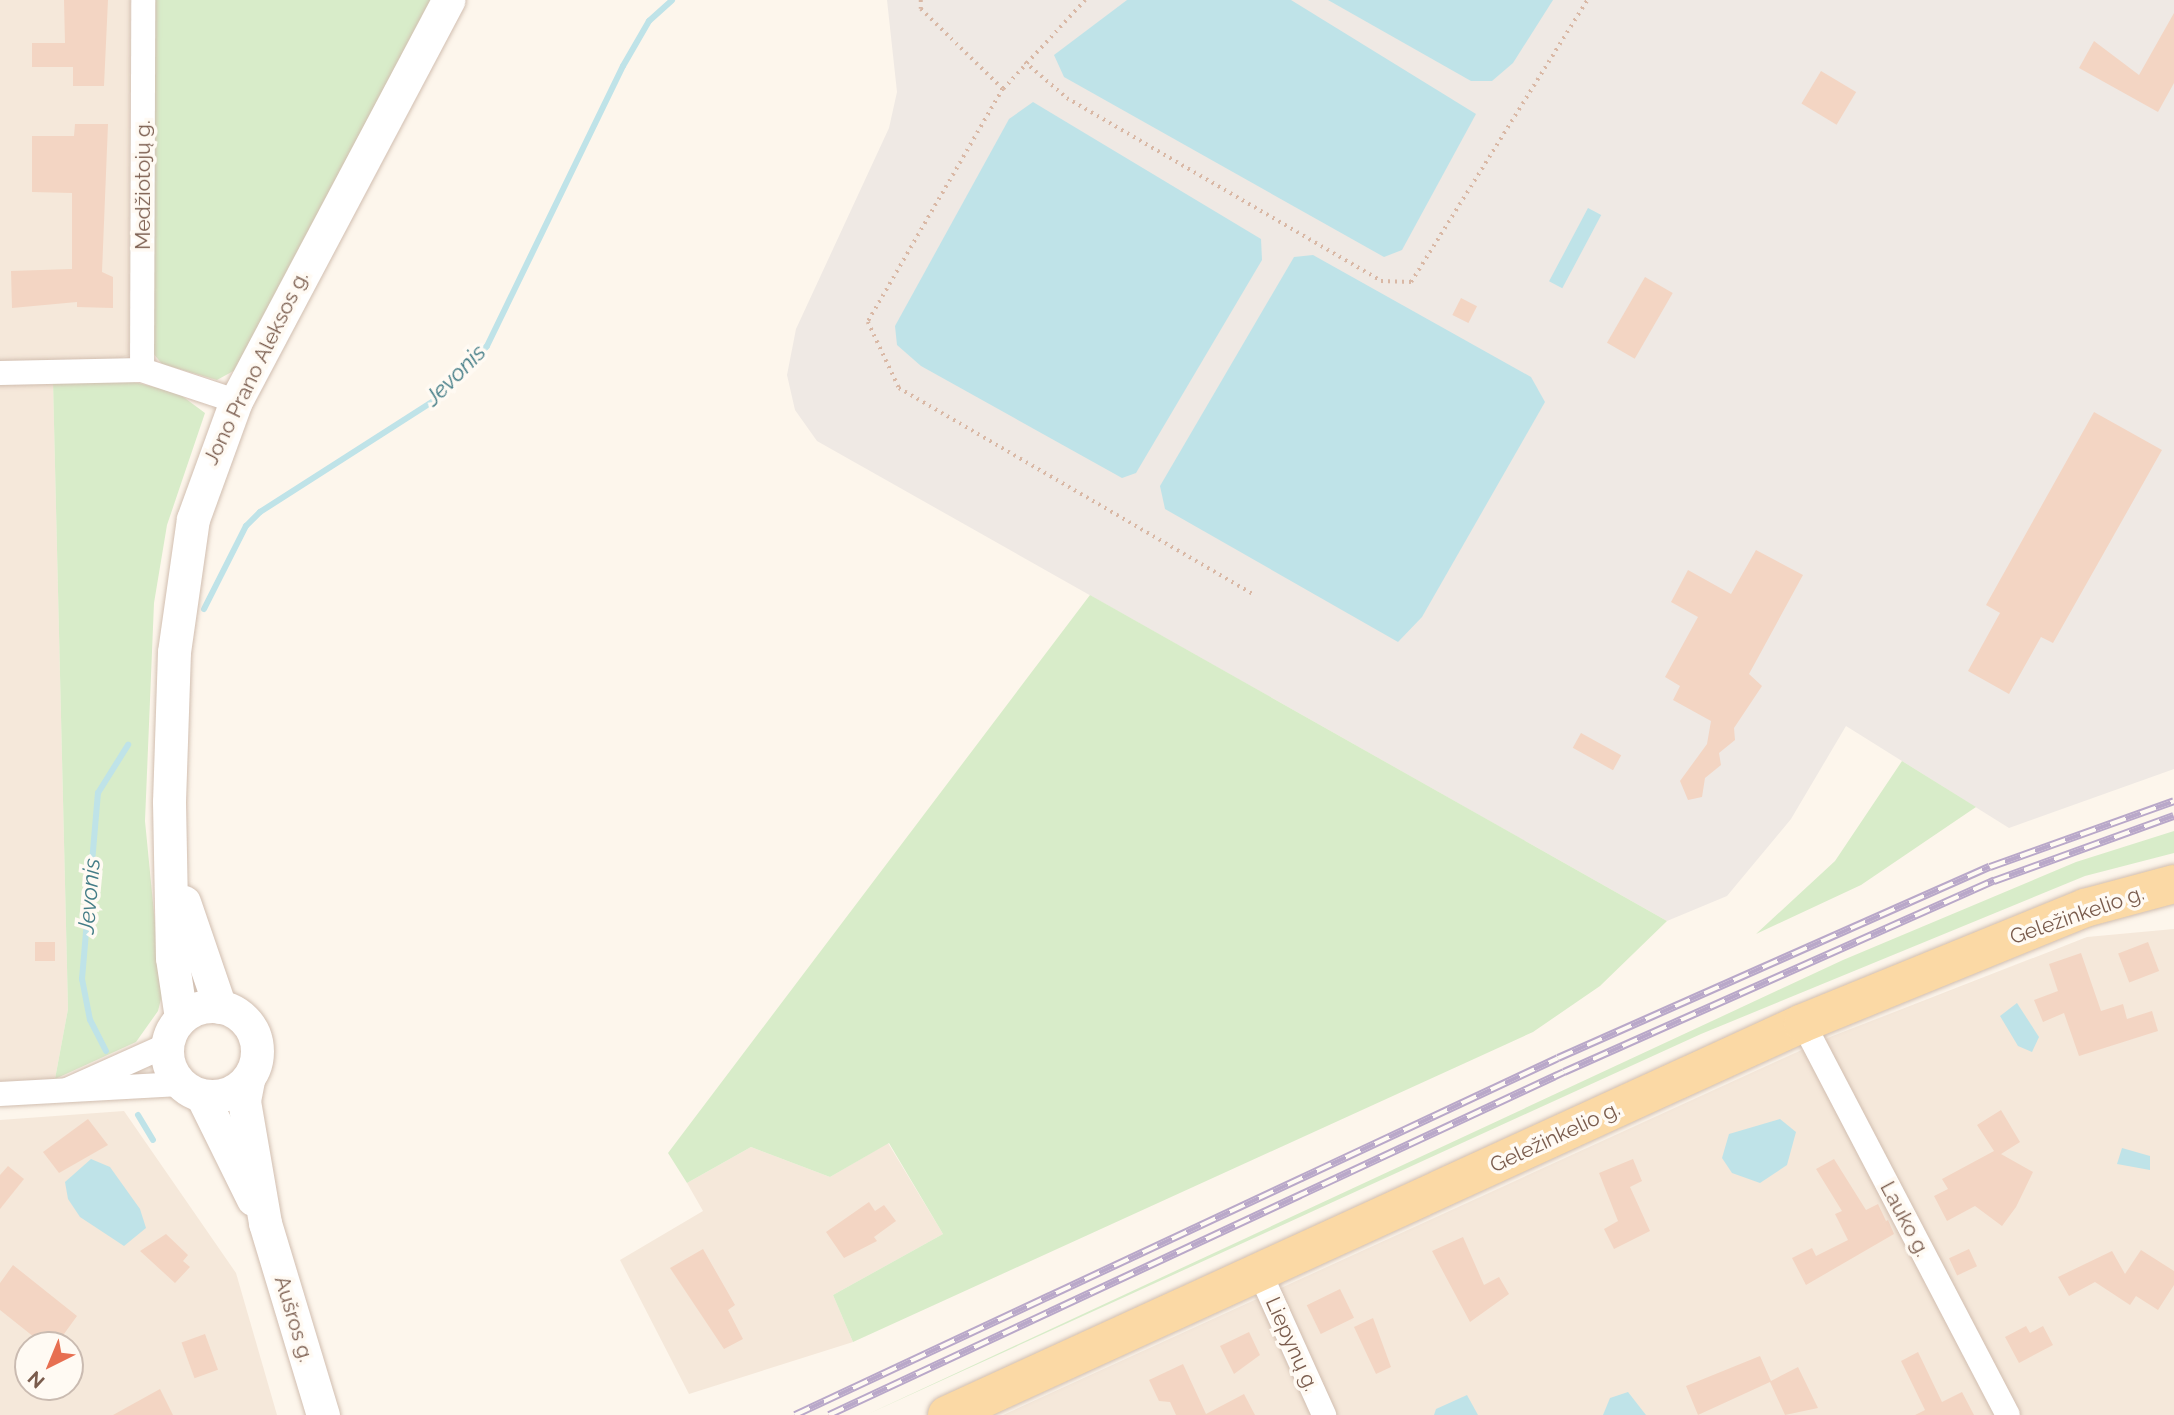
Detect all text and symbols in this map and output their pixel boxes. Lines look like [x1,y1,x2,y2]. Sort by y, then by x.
street label: Medžiotojų g. [130,120,156,250]
street label: Jono Prano Aleksos g. [198,267,314,469]
water label: Jevonis [419,339,491,411]
water label: Jevonis [72,857,106,935]
street label: Geležinkelio g. [2007,880,2147,950]
street label: Geležinkelio g. [1486,1096,1624,1178]
street label: Lauko g. [1875,1177,1935,1261]
street label: Aušros g. [269,1273,319,1365]
street label: Liepynų g. [1260,1293,1324,1395]
north arrow [14,1331,84,1401]
text: N [23,1367,49,1393]

